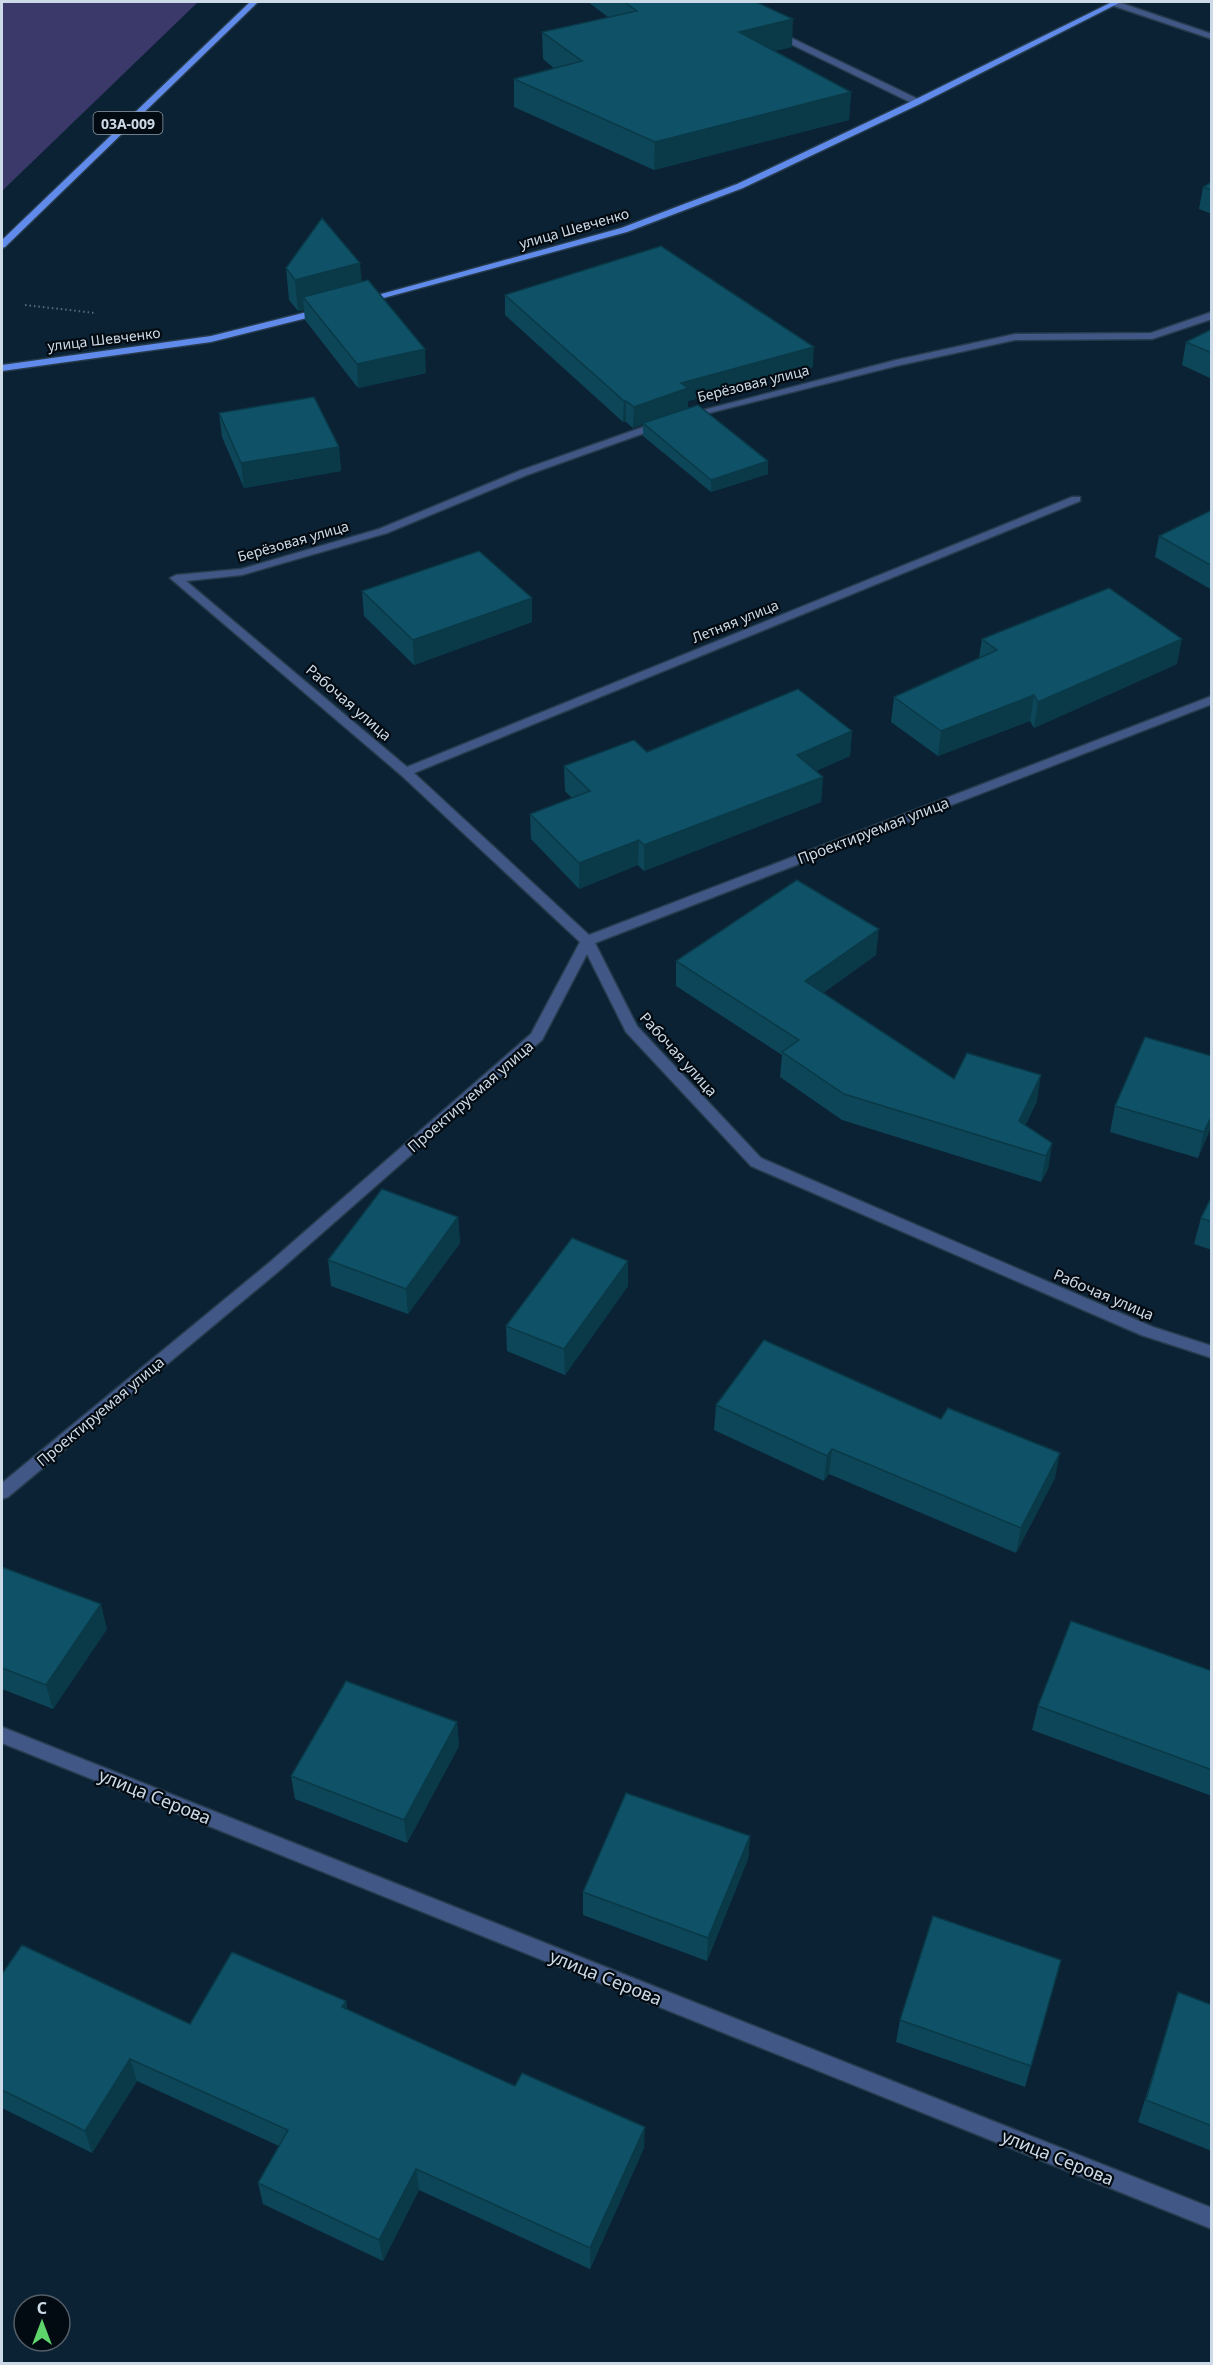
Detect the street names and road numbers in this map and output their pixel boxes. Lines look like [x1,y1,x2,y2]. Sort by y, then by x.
road number: 03А-009 [94,112,162,134]
street label: улица Шевченко [517,203,631,253]
street label: улица Шевченко [47,323,161,355]
street label: Берёзовая улица [695,360,811,406]
street label: Берёзовая улица [235,516,351,566]
street label: Летняя улица [689,595,781,647]
street label: Рабочая улица [302,659,396,745]
street label: Проектируемая улица [794,792,952,868]
street label: Рабочая улица [636,1008,722,1100]
street label: Проектируемая улица [403,1036,537,1156]
street label: Рабочая улица [1051,1264,1157,1324]
street label: Проектируемая улица [32,1352,168,1470]
street label: улица Серова [95,1763,215,1829]
street label: улица Серова [546,1944,666,2010]
street label: улица Серова [998,2124,1118,2190]

